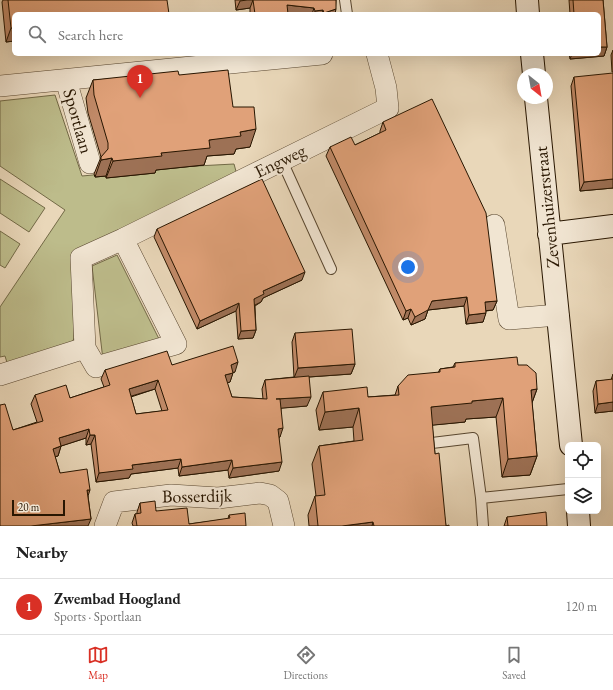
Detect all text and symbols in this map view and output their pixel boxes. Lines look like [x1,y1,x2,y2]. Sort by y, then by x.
search box [12,12,601,56]
icon: search [26,23,48,45]
text: Search here [58,25,123,44]
pin: 1 [127,65,153,98]
north arrow [517,68,553,104]
street label: Sportlaan [58,86,99,156]
street label: Engweg [250,138,309,183]
street label: Zevenhuizerstraat [529,145,564,269]
your location [398,257,418,277]
map controls [565,442,601,514]
button: locate [565,442,601,478]
button: layers [565,478,601,514]
street label: Bosserdijk [162,483,233,508]
scale bar [12,498,65,517]
text: 20 m [18,500,39,514]
text: Nearby [16,541,68,563]
text: Zwembad Hoogland [54,589,181,608]
text: 1 [26,598,32,615]
text: 120 m [566,598,597,615]
text: Sports · Sportlaan [54,608,142,625]
tab: Map [87,644,109,682]
tab: Directions [284,644,328,682]
tab: Saved [502,644,526,682]

